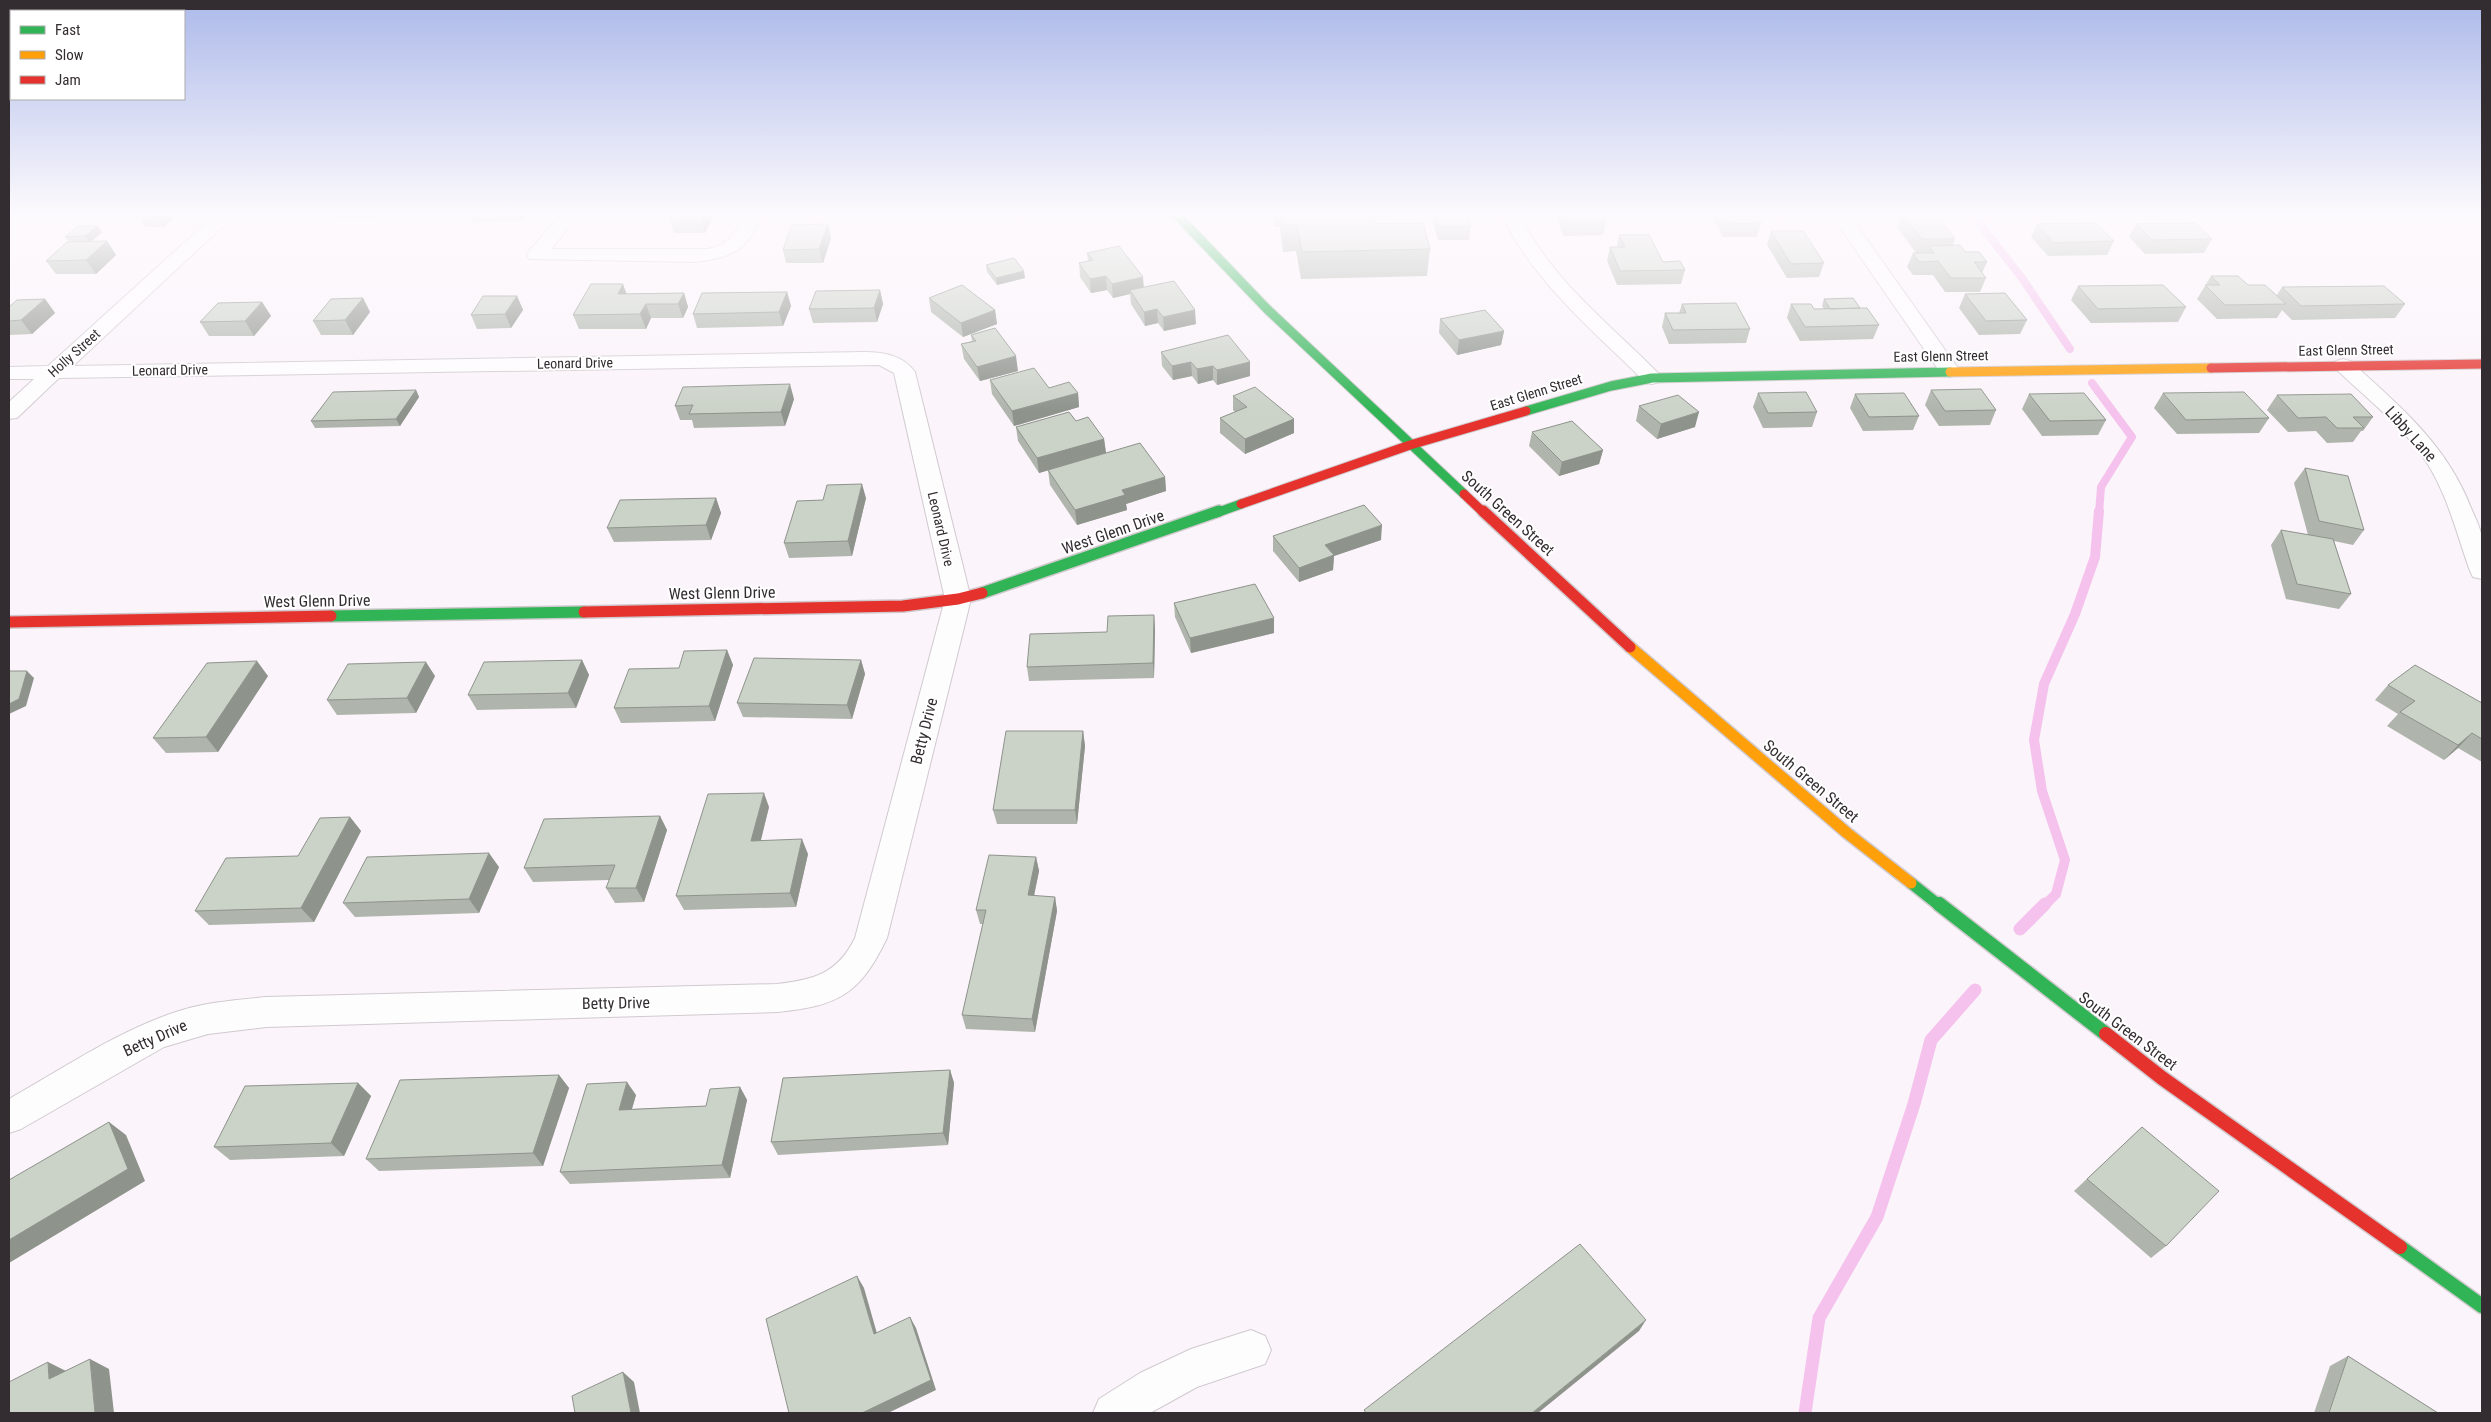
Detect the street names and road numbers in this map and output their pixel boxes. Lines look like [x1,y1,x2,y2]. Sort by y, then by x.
street label: Holly Street [45,326,103,380]
street label: East Glenn Street [2298,341,2394,359]
street label: East Glenn Street [1893,347,1989,365]
street label: Leonard Drive [537,354,614,372]
street label: Leonard Drive [132,361,209,379]
street label: East Glenn Street [1488,370,1584,414]
street label: Libby Lane [2381,402,2441,466]
street label: South Green Street [1458,466,1559,560]
street label: Leonard Drive [925,490,957,568]
street label: West Glenn Drive [1059,506,1167,558]
street label: West Glenn Drive [668,583,776,603]
street label: West Glenn Drive [263,591,371,611]
street label: Betty Drive [907,696,941,766]
street label: South Green Street [1760,736,1863,826]
street label: South Green Street [2075,988,2181,1074]
street label: Betty Drive [582,993,650,1013]
street label: Betty Drive [120,1015,190,1061]

